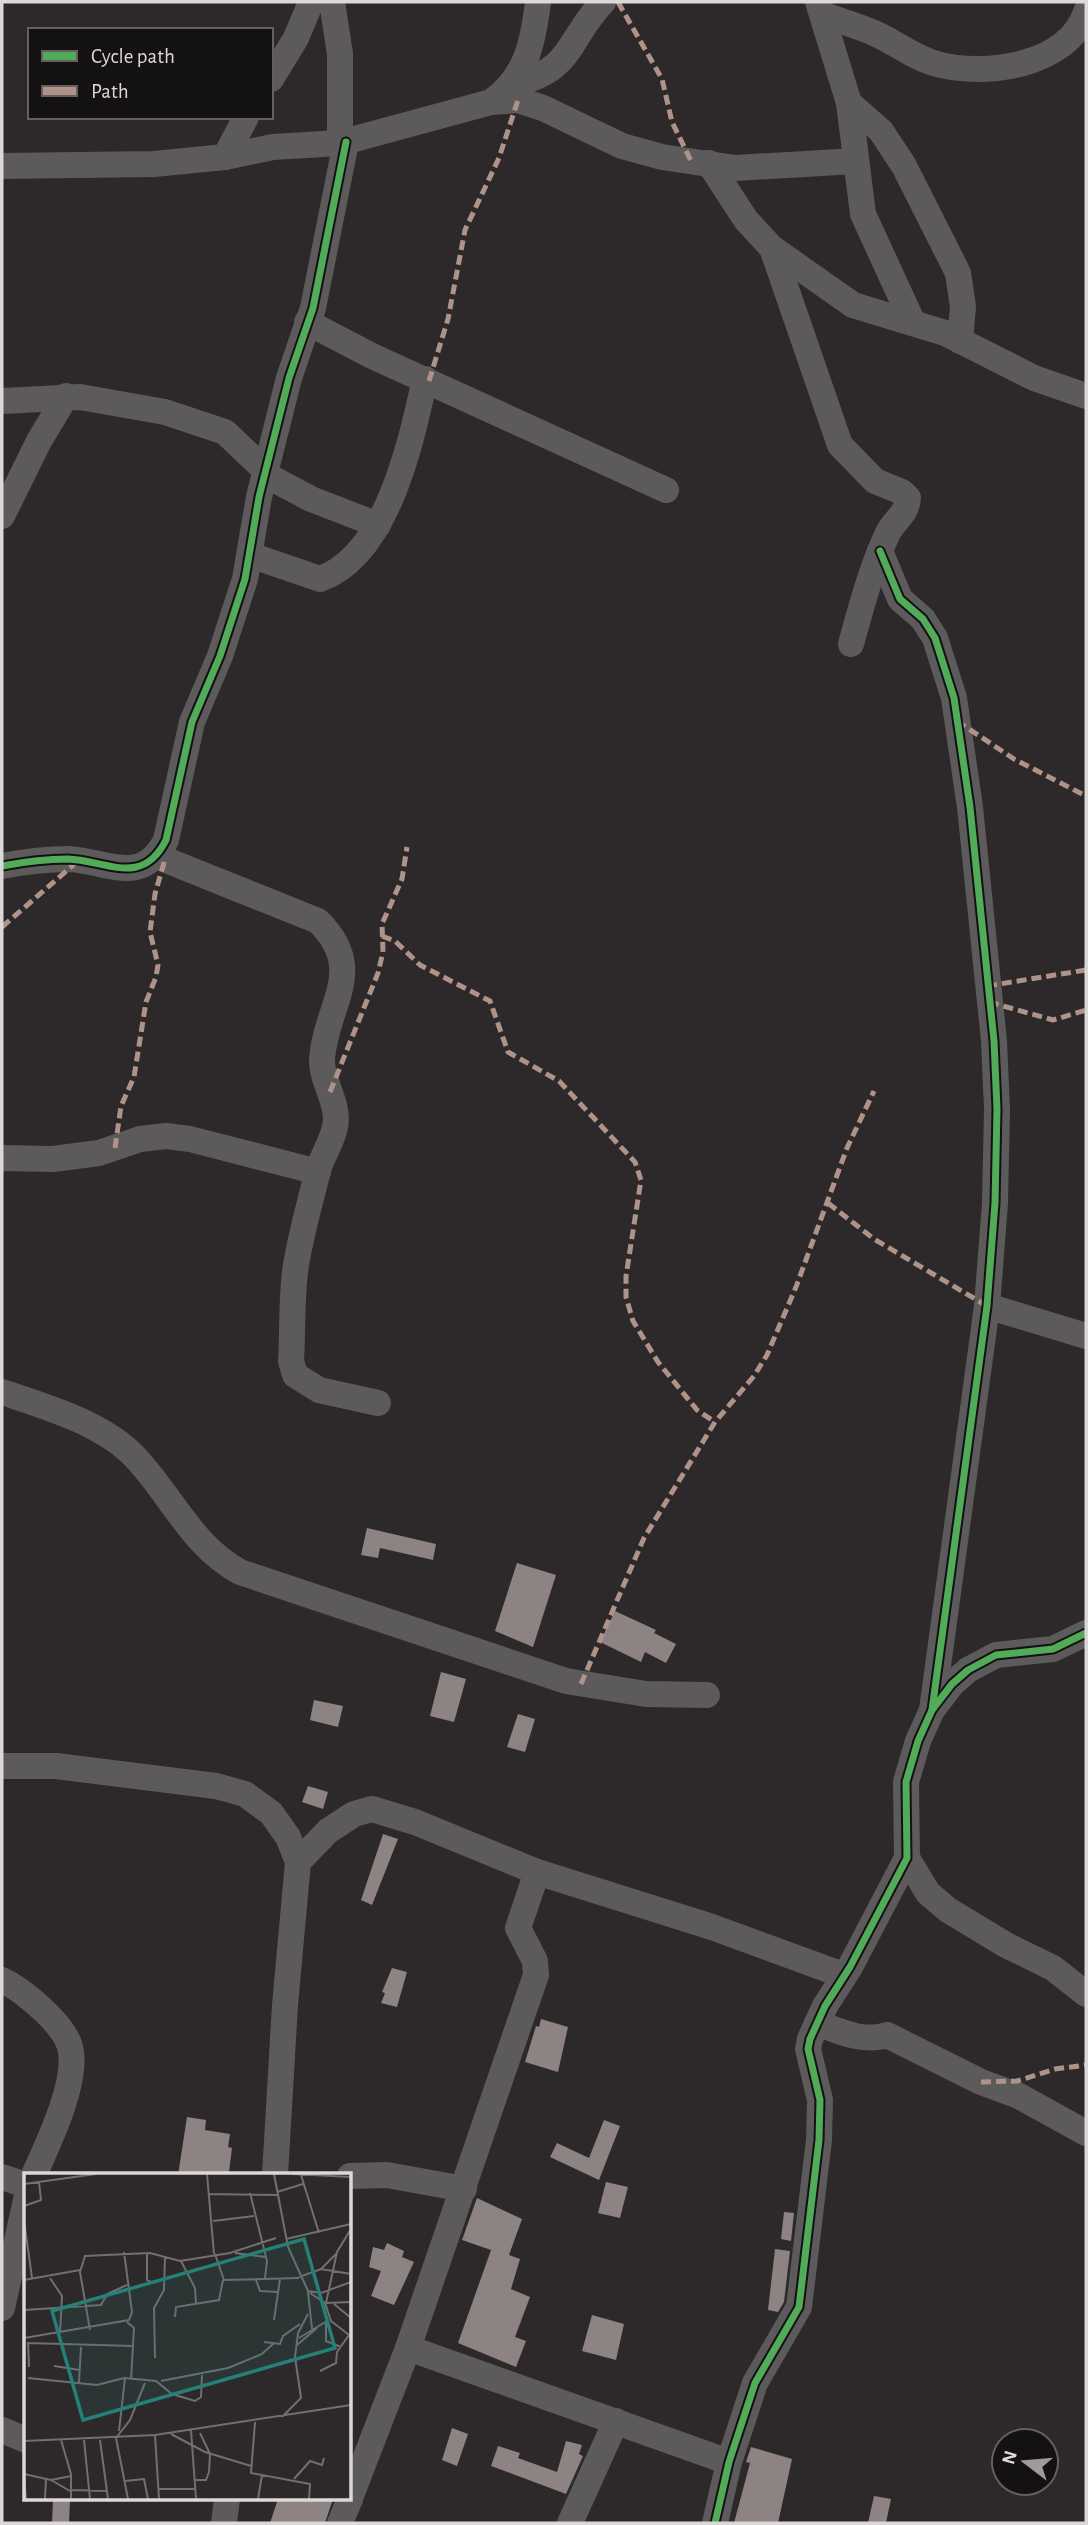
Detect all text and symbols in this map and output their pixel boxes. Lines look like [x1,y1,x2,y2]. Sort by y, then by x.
legend [28,28,273,119]
text: Cycle path [91,46,175,67]
text: Path [91,81,129,102]
inset map [24,2173,352,2500]
north arrow [990,2427,1060,2497]
text: N [999,2449,1021,2467]

